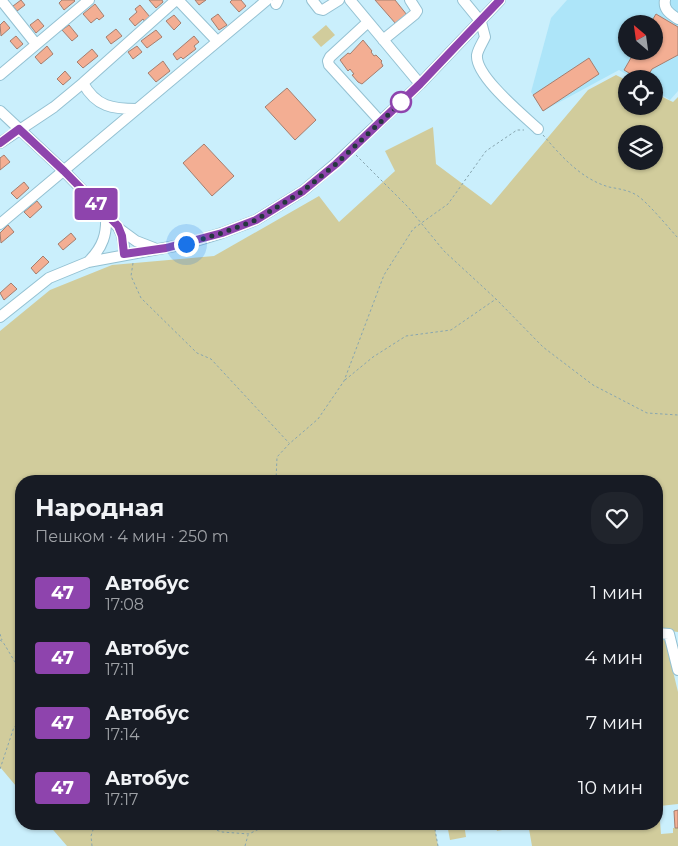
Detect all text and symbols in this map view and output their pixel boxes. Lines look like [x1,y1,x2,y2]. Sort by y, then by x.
north arrow [618,15,662,60]
map controls [618,15,663,170]
button: locate [618,70,663,115]
unlabelled marker [390,91,412,113]
button: layers [618,125,663,170]
line badge: 47 [74,188,118,220]
text: 47 [85,193,107,215]
your location [174,232,199,257]
button: heart [591,492,643,544]
text: Народная [35,493,164,522]
text: Пешком · 4 мин · 250 m [35,527,229,546]
text: Автобус [105,572,189,595]
text: 1 мин [590,581,643,604]
text: 47 [51,582,74,604]
text: 17:08 [105,595,144,614]
text: Автобус [105,637,189,660]
text: 4 мин [585,646,643,669]
text: 47 [51,647,74,669]
text: 17:11 [105,660,135,679]
text: Автобус [105,702,189,725]
text: 7 мин [586,711,643,734]
text: 47 [51,712,74,734]
text: 17:14 [105,725,140,744]
text: Автобус [105,767,189,790]
text: 10 мин [578,776,643,799]
text: 47 [51,777,74,799]
text: 17:17 [105,790,138,809]

